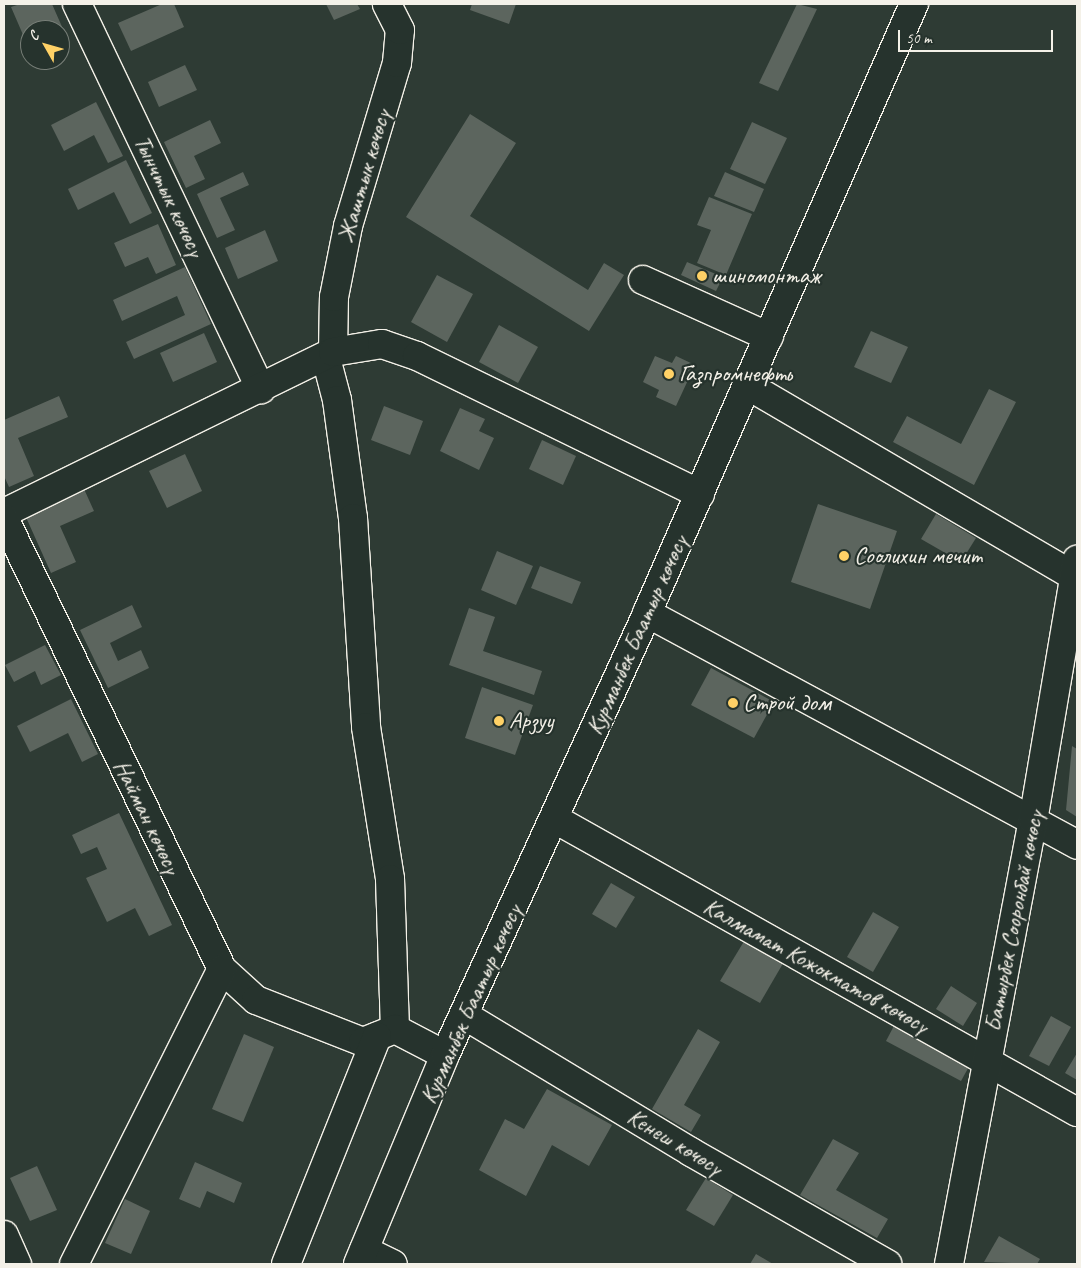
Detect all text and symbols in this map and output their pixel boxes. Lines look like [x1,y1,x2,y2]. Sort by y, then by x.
north arrow [20,20,70,70]
scale bar [901,20,1056,52]
text: С [25,28,42,44]
text: 50 m [906,29,932,48]
street label: Жаштык көчөсү [331,106,397,246]
street label: Тынчтык көчөсү [127,131,211,261]
place label: шиномонтаж [712,262,820,290]
marker: шиномонтаж [696,270,708,282]
place label: Газпромнефть [679,360,792,388]
marker: Газпромнефть [663,368,675,380]
street label: Курманбек Баатыр көчөсү [580,531,694,739]
place label: Соолихин мечит [854,542,985,570]
marker: Соолихин мечит [838,550,850,562]
place label: Строй дом [743,689,831,717]
marker: Строй дом [727,697,739,709]
place label: Арзуу [509,707,553,735]
marker: Арзуу [493,715,505,727]
street label: Найман көчөсү [107,755,187,879]
street label: Батырбек Сооронбай көчөсү [978,808,1050,1034]
street label: Калмамат Кожокматов көчөсү [699,892,933,1040]
street label: Курманбек Баатыр көчөсү [414,900,528,1108]
street label: Кенеш көчөсү [622,1102,728,1182]

